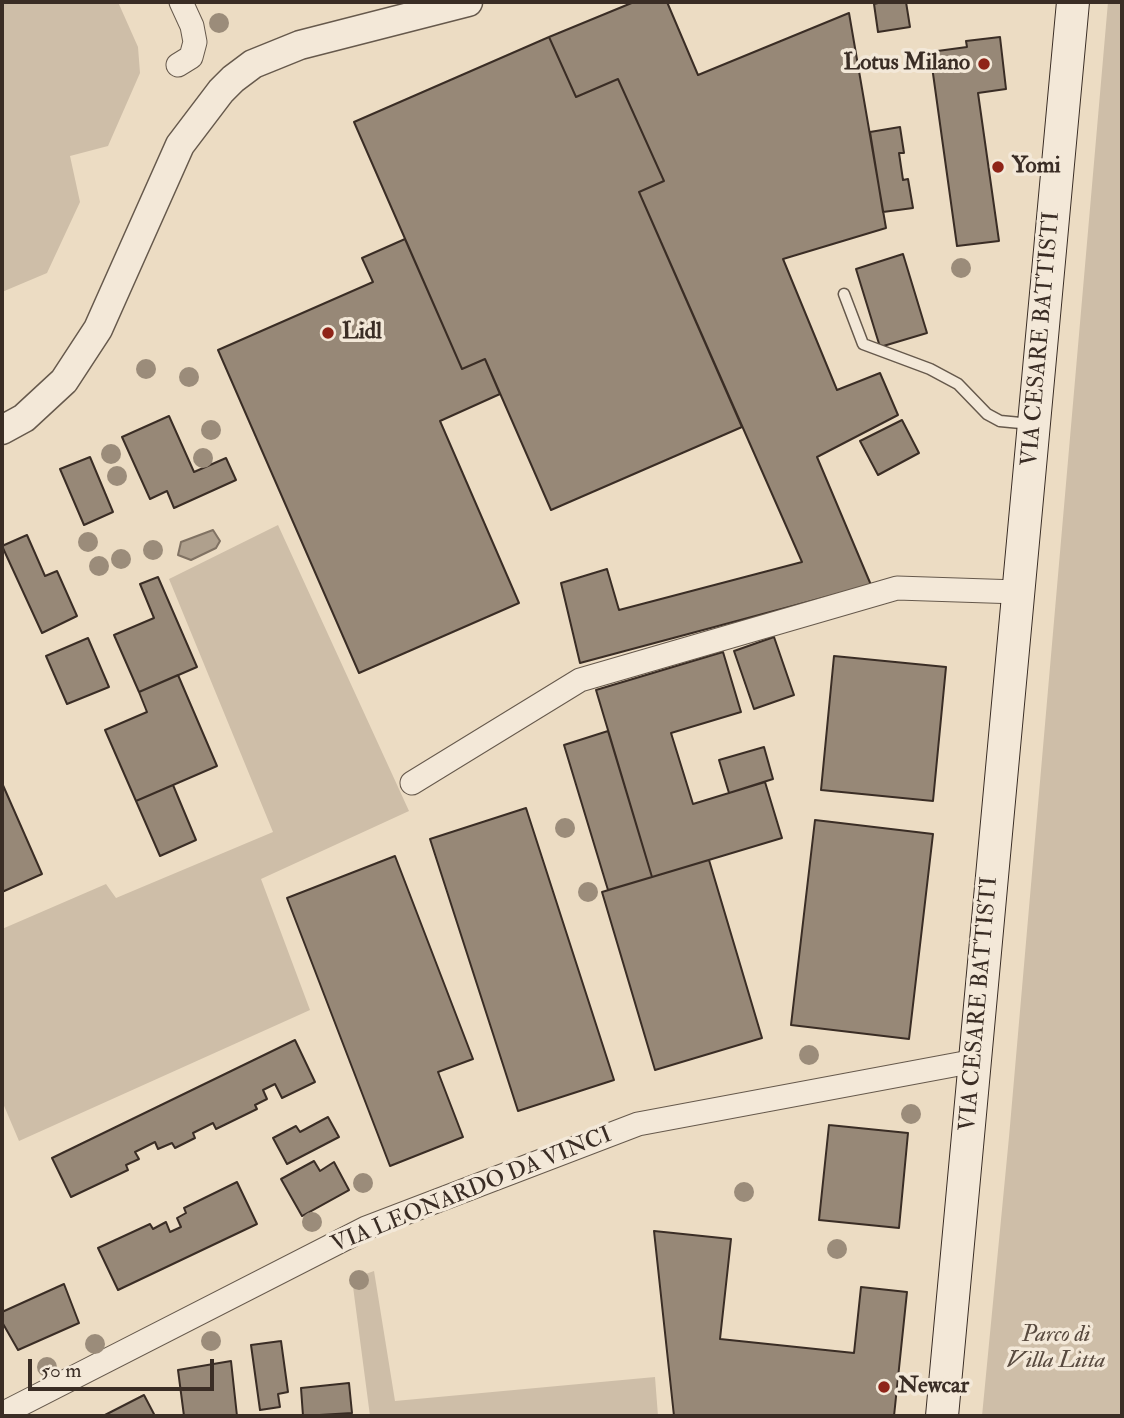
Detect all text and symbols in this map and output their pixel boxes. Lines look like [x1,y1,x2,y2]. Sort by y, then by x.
place label: Lotus Milano [843,50,970,78]
marker: Lotus Milano [976,56,992,72]
place label: Yomi [1012,153,1061,181]
marker: Yomi [990,159,1006,175]
street label: VIA CESARE BATTISTI [1017,211,1067,467]
place label: Lidl [342,319,382,347]
marker: Lidl [320,325,336,341]
street label: VIA CESARE BATTISTI [955,876,1005,1132]
street label: VIA LEONARDO DA VINCI [328,1122,616,1260]
park label: Parco di Villa Litta [1007,1322,1105,1376]
scale bar [32,1344,217,1388]
text: 50 m [41,1357,82,1384]
place label: Newcar [898,1373,969,1401]
marker: Newcar [876,1379,892,1395]

